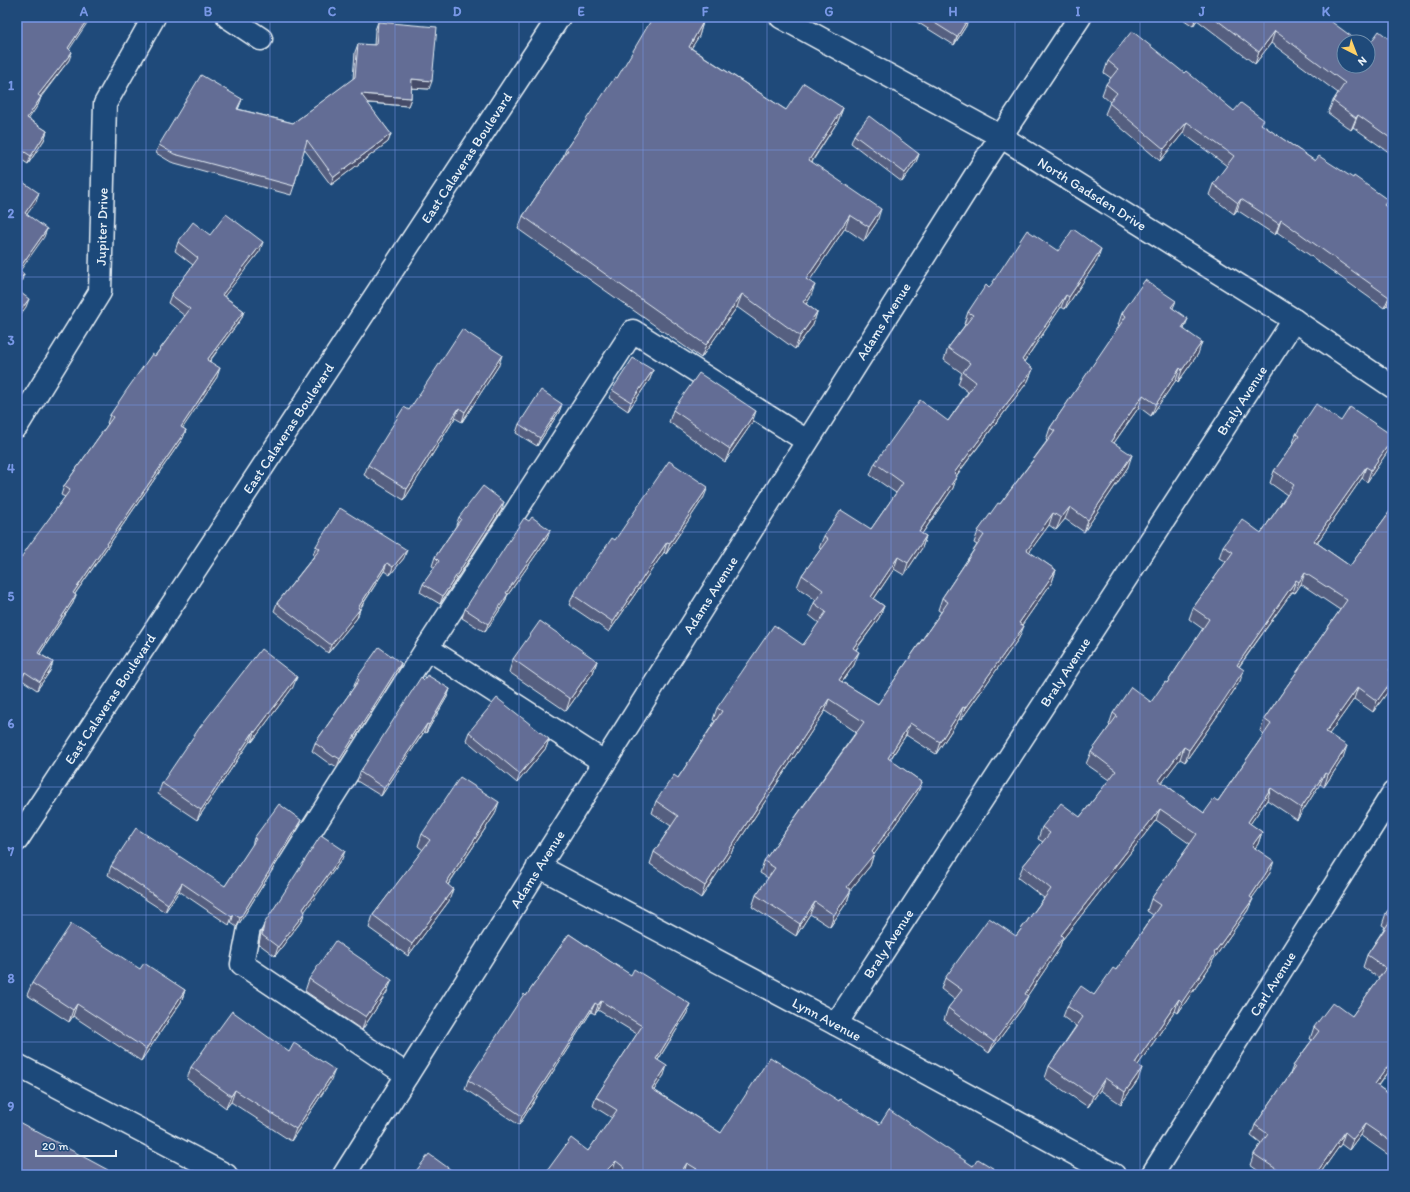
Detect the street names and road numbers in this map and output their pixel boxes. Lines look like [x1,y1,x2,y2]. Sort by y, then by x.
street label: East Calaveras Boulevard [417,89,516,226]
street label: North Gadsden Drive [1035,153,1150,234]
street label: Jupiter Drive [92,187,111,266]
street label: Adams Avenue [852,279,914,363]
street label: East Calaveras Boulevard [239,359,338,497]
street label: Braly Avenue [1213,362,1271,438]
street label: Adams Avenue [679,553,741,637]
street label: East Calaveras Boulevard [61,630,159,768]
street label: Braly Avenue [1036,634,1094,710]
street label: Adams Avenue [506,827,568,911]
street label: Braly Avenue [860,905,917,981]
street label: Carl Avenue [1246,948,1300,1019]
street label: Lynn Avenue [789,994,865,1045]

